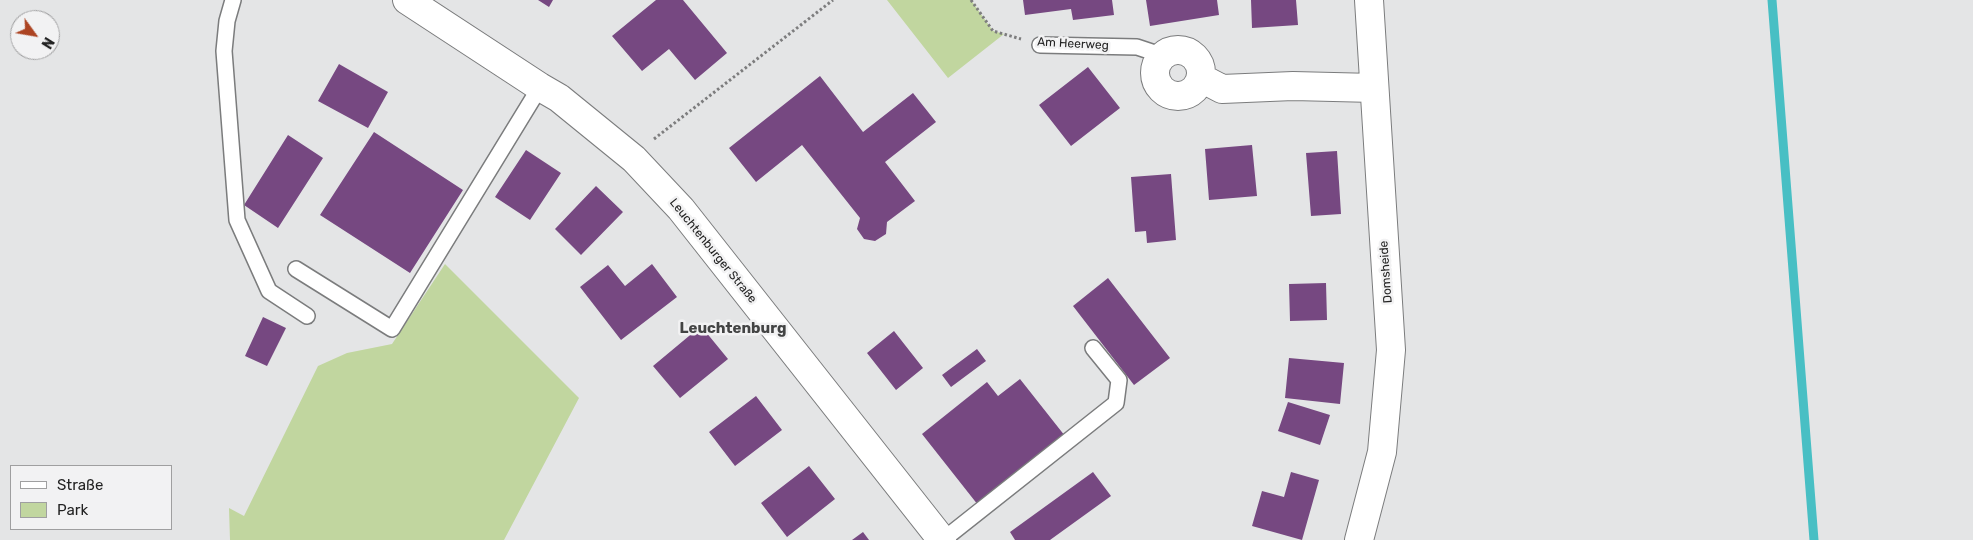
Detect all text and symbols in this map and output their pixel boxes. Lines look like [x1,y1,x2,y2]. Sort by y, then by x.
north arrow [10,10,60,60]
text: N [37,34,57,51]
street label: Am Heerweg [1037,35,1109,53]
street label: Leuchtenburger Straße [666,196,760,306]
street label: Domsheide [1377,240,1395,304]
district label: Leuchtenburg [680,320,786,338]
legend [10,465,172,530]
text: Straße [57,476,103,494]
text: Park [57,501,88,519]

